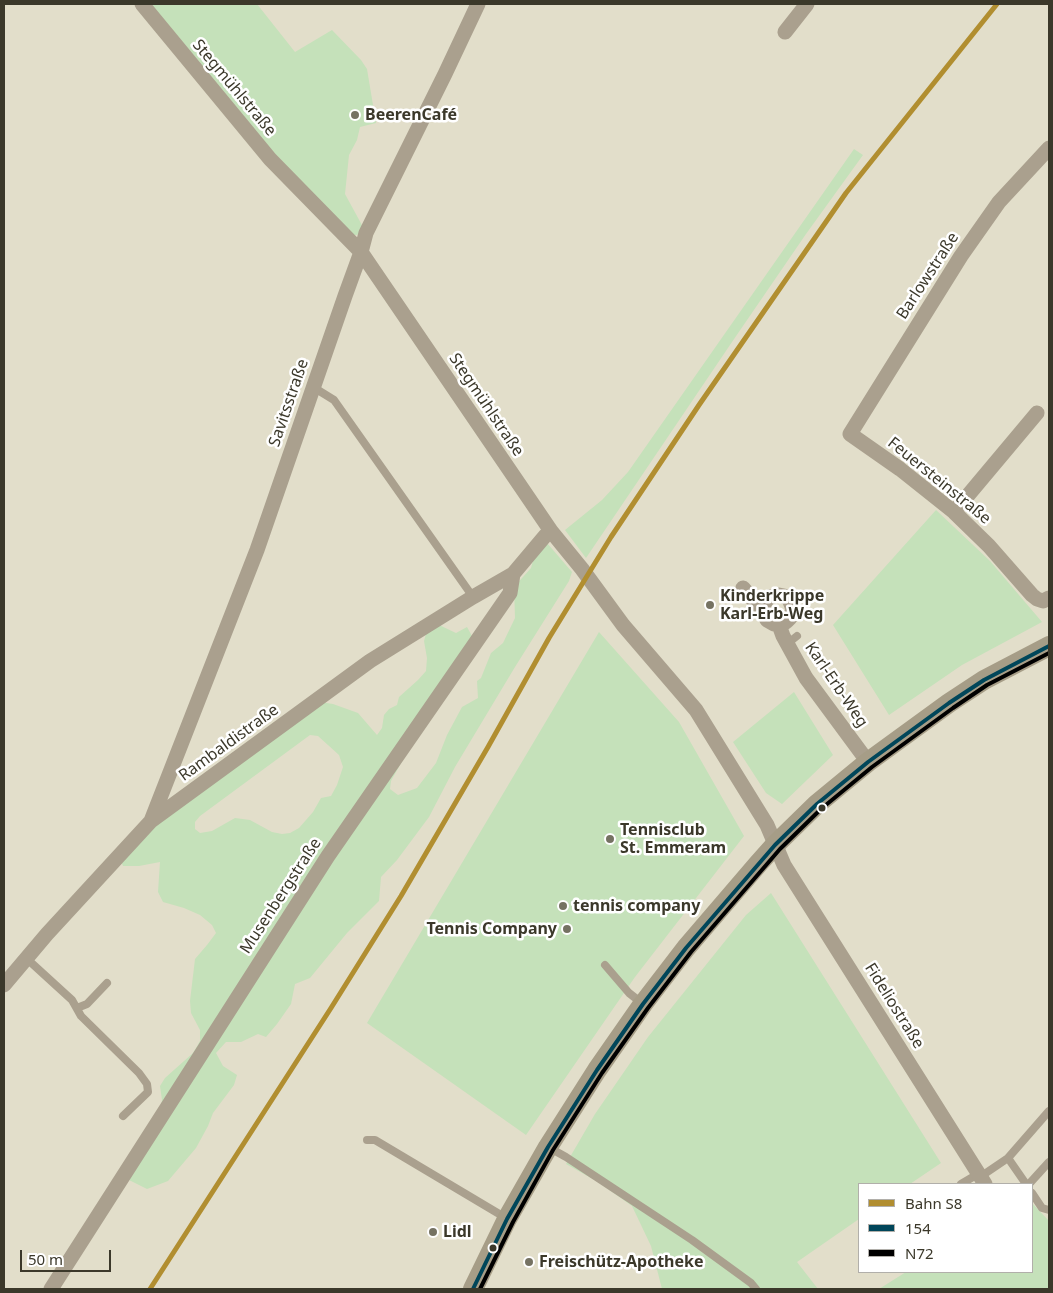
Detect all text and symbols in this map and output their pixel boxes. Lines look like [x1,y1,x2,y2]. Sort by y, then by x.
street label: Stegmühlstraße [188,36,280,140]
place label: BeerenCafé [365,105,457,125]
marker: BeerenCafé [349,109,361,121]
street label: Barlowstraße [893,229,963,323]
street label: Stegmühlstraße [444,350,528,460]
street label: Savitsstraße [265,357,313,449]
street label: Feuersteinstraße [884,434,994,528]
place label: Kinderkrippe Karl-Erb-Weg [720,586,824,624]
marker: Kinderkrippe Karl-Erb-Weg [704,599,716,611]
street label: Karl-Erb-Weg [800,639,872,731]
street label: Rambaldistraße [175,700,283,786]
unlabelled marker [817,803,827,813]
place label: Tennisclub St. Emmeram [620,820,726,858]
marker: Tennisclub St. Emmeram [604,833,616,845]
street label: Musenbergstraße [236,835,326,957]
place label: tennis company [573,896,700,916]
marker: tennis company [557,900,569,912]
place label: Tennis Company [426,919,557,939]
marker: Tennis Company [561,923,573,935]
street label: Fideliostraße [860,960,928,1052]
legend [858,1183,1033,1273]
text: Bahn S8 [905,1193,962,1213]
text: 154 [905,1218,931,1238]
place label: Lidl [443,1222,472,1242]
marker: Lidl [427,1226,439,1238]
scale bar [22,1240,114,1272]
unlabelled marker [488,1243,498,1253]
text: N72 [905,1243,934,1263]
text: 50 m [28,1249,63,1269]
place label: Freischütz-Apotheke [539,1252,704,1272]
marker: Freischütz-Apotheke [523,1256,535,1268]

